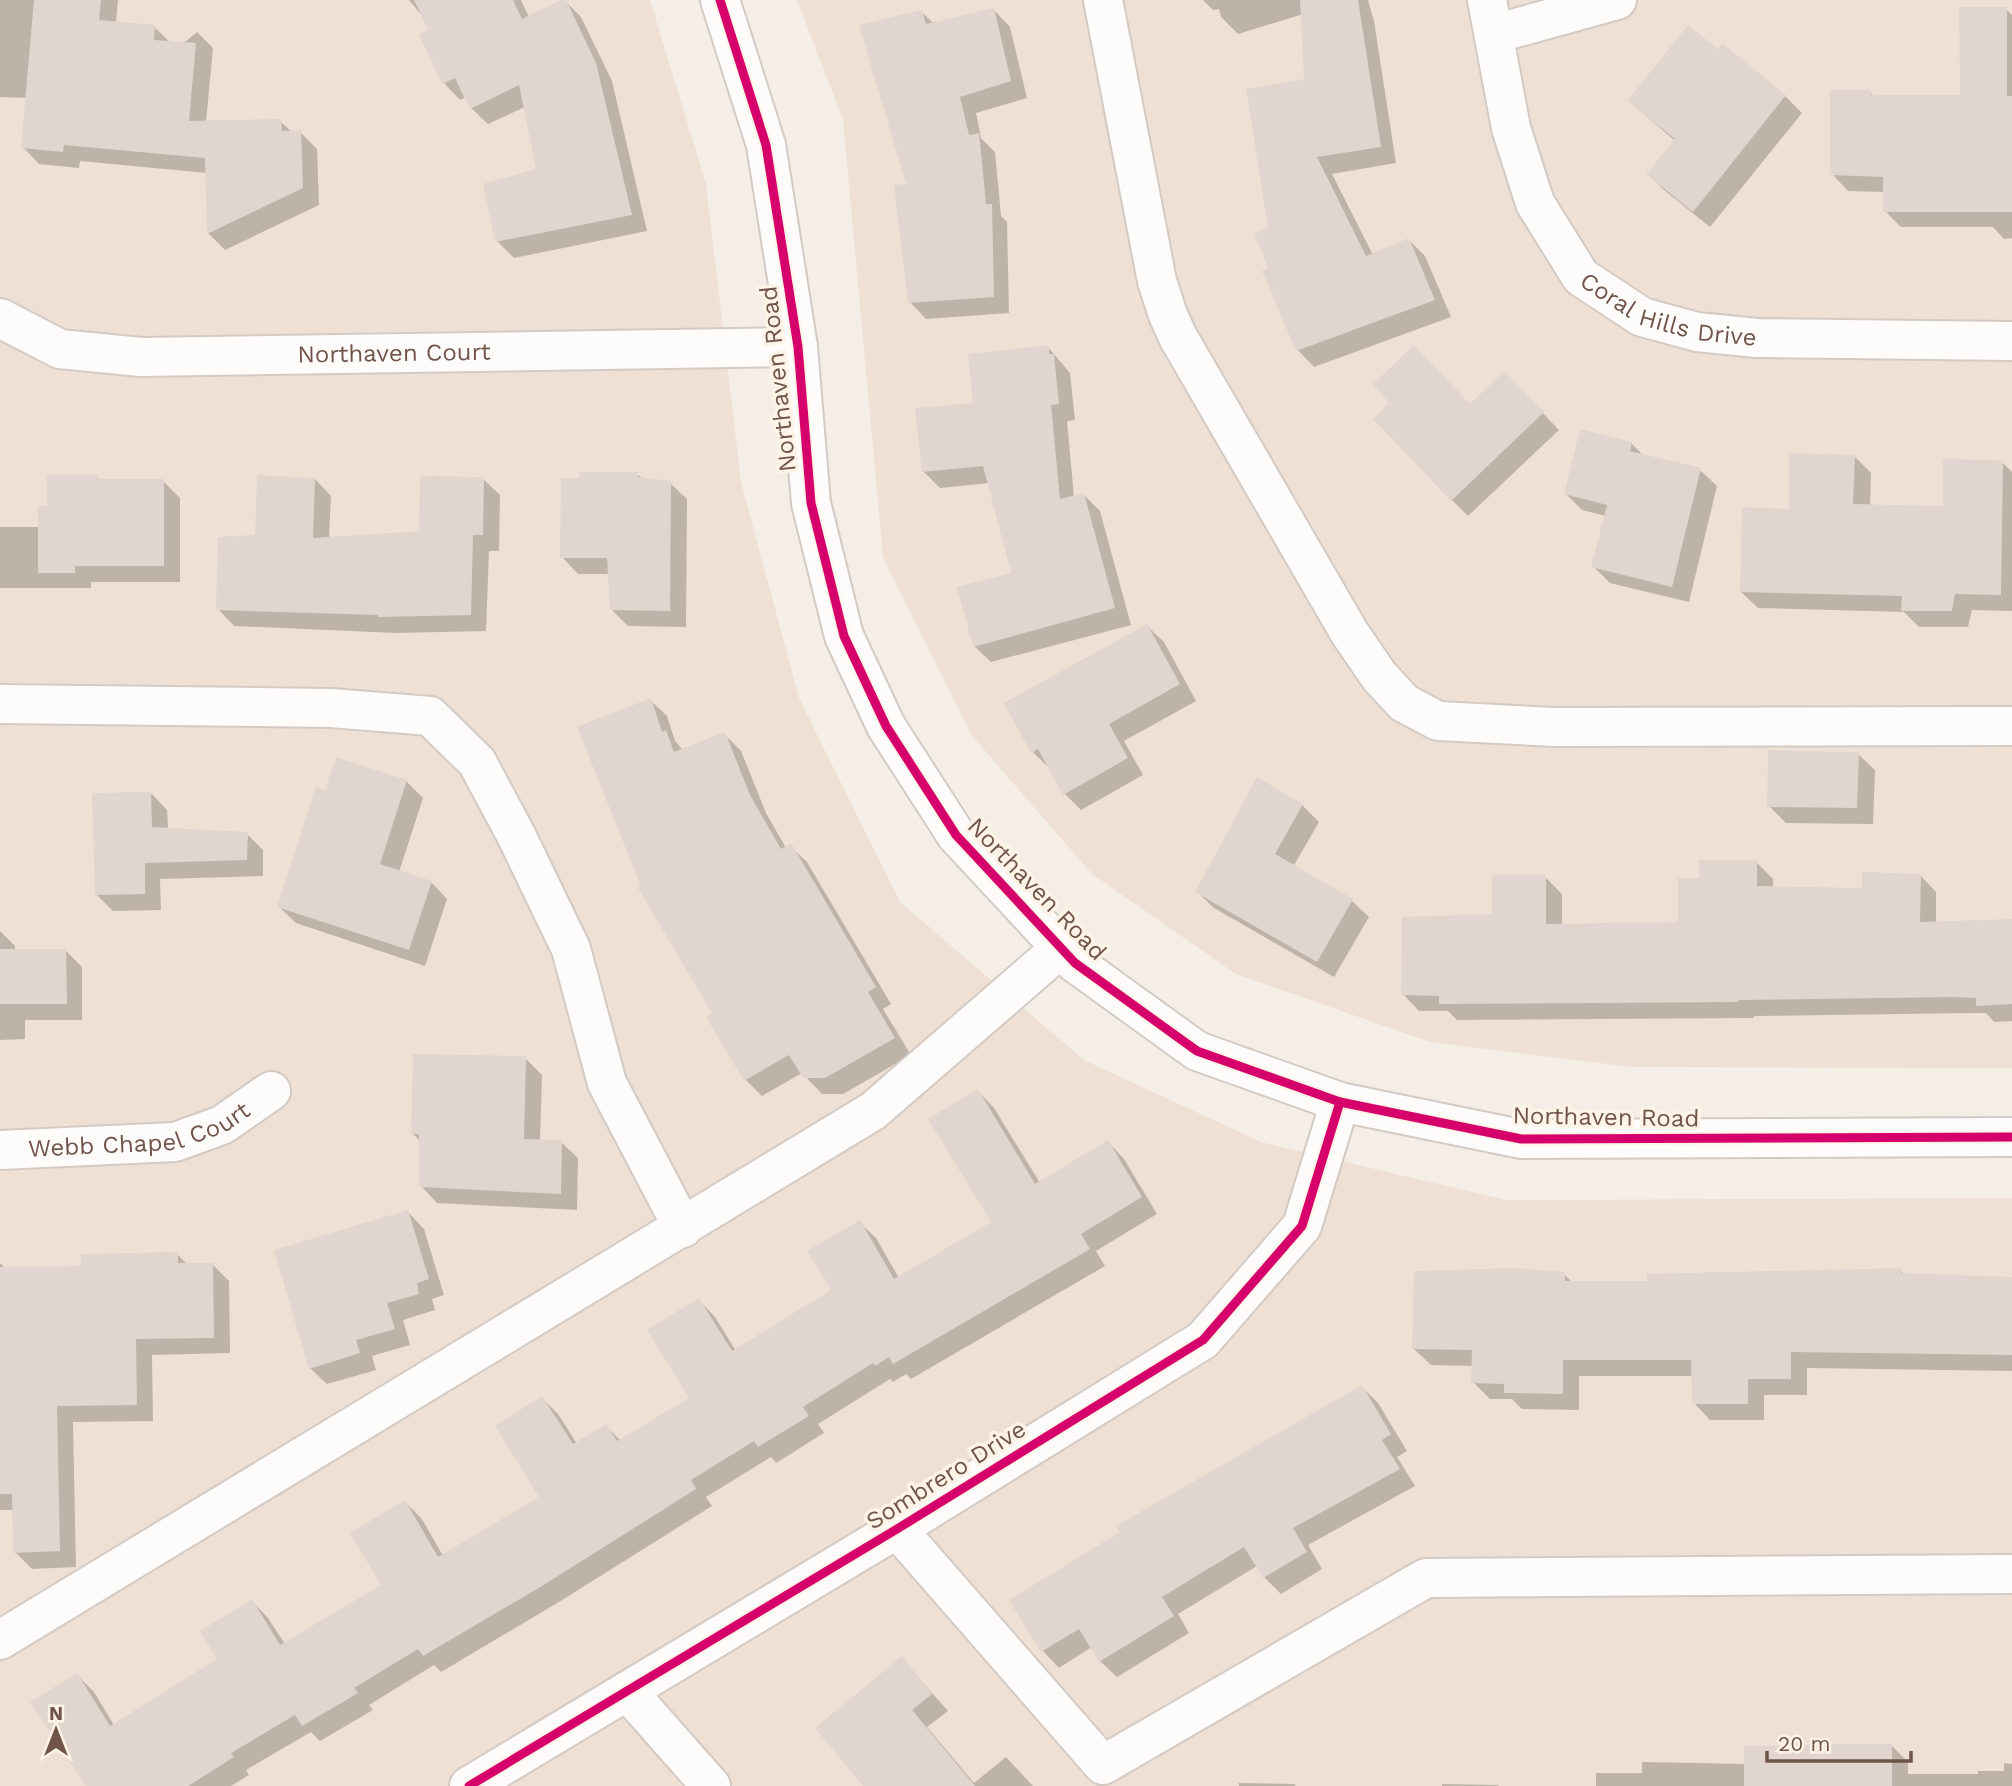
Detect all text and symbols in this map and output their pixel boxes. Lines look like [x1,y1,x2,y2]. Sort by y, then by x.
street label: Coral Hills Drive [1575,266,1758,352]
street label: Northaven Road [754,285,802,473]
street label: Northaven Court [297,338,491,369]
street label: Northaven Road [962,812,1112,966]
street label: Webb Chapel Court [27,1096,255,1163]
street label: Northaven Road [1512,1101,1700,1133]
street label: Sombrero Drive [861,1415,1031,1535]
north arrow [21,1695,91,1765]
text: N [49,1702,63,1725]
scale bar [1767,1720,1910,1764]
text: 20 m [1778,1731,1830,1756]

